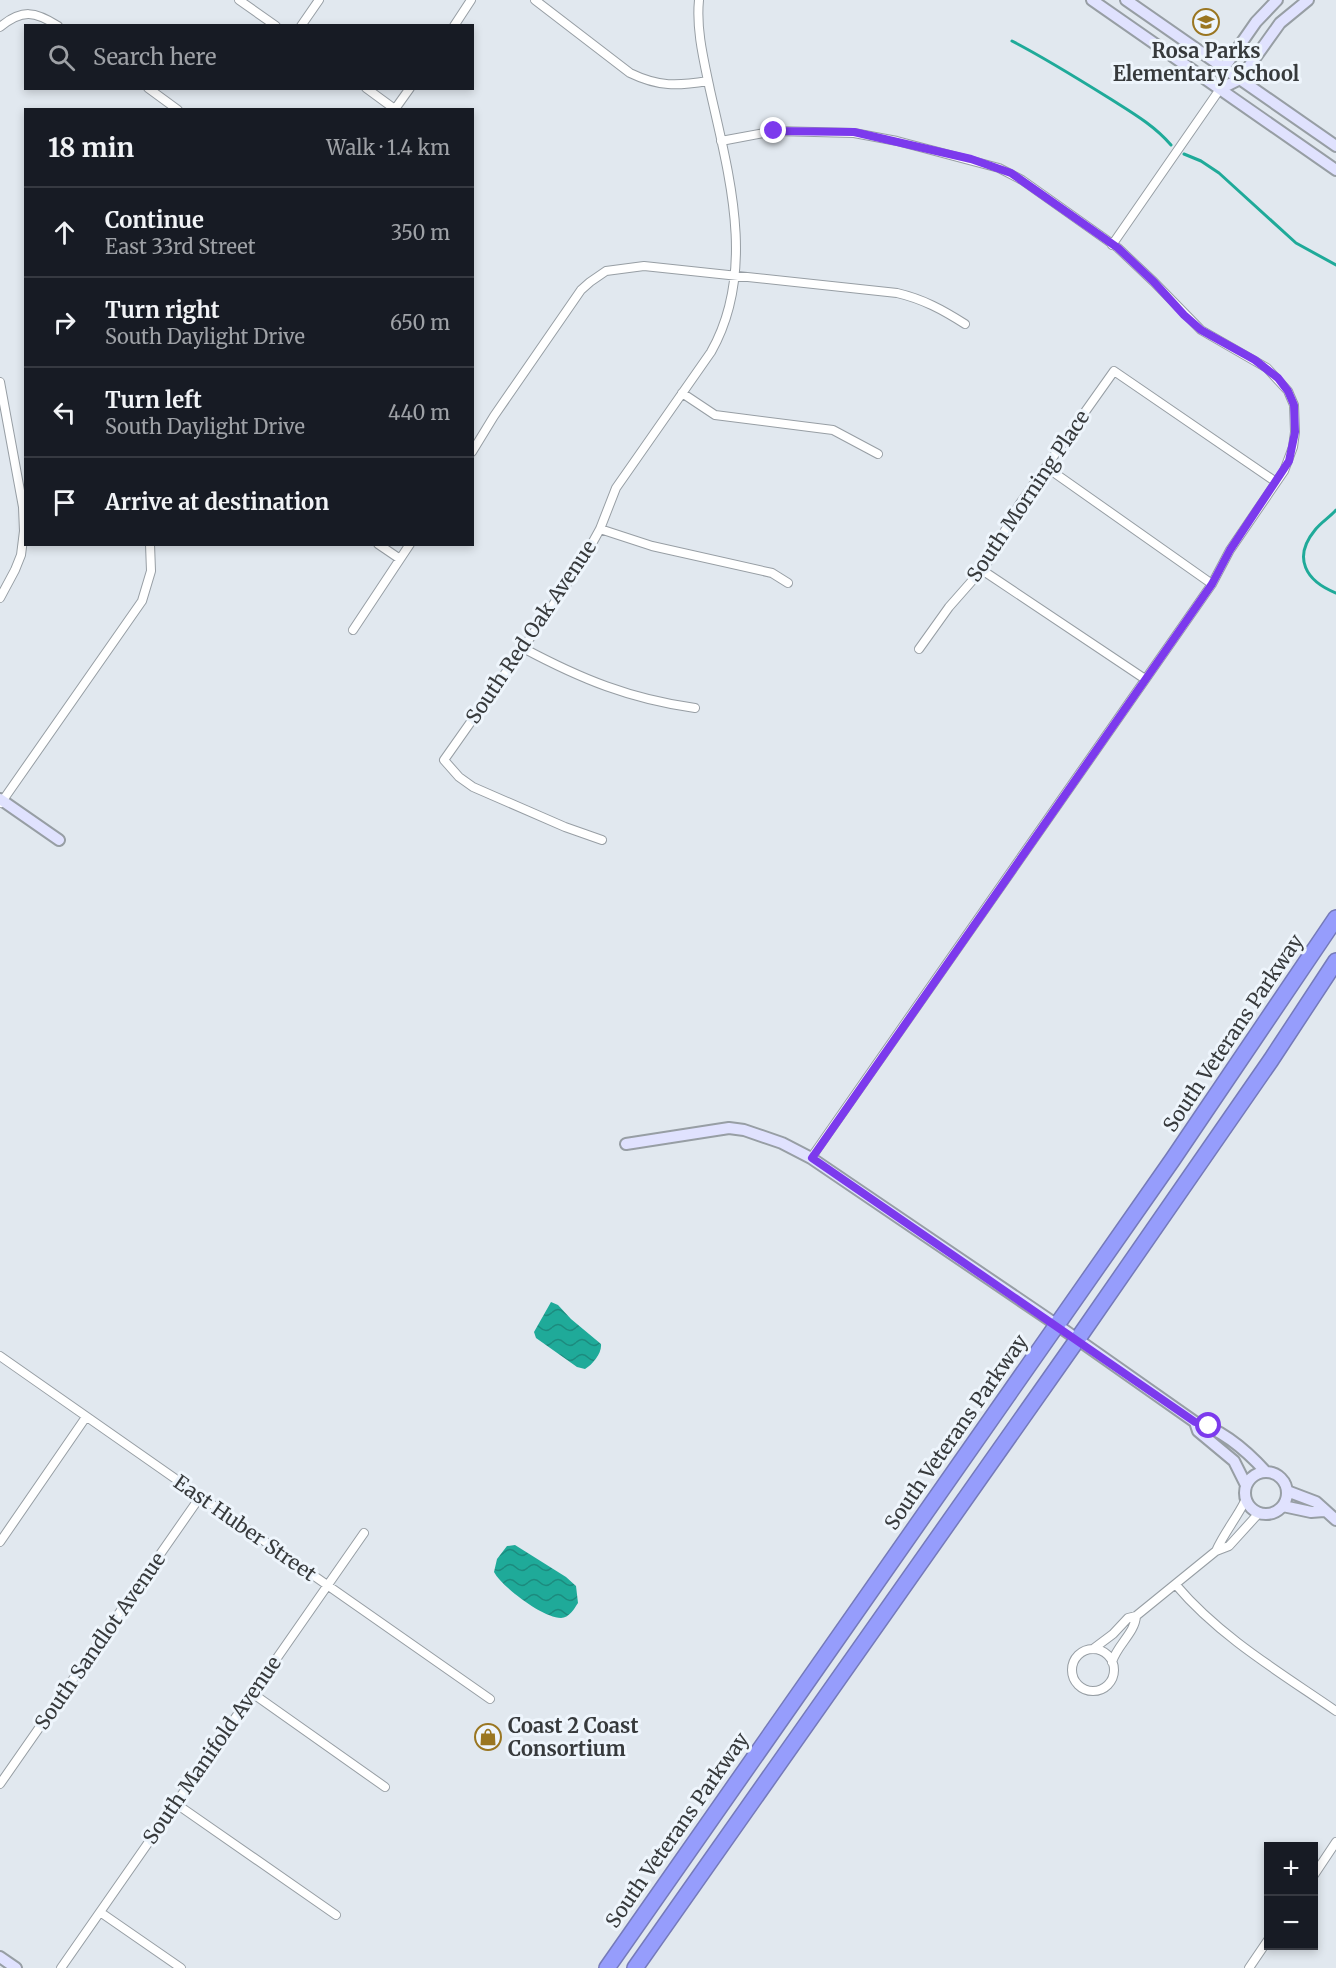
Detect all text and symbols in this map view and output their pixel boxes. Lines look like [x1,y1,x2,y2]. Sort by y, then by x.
school or university icon: Rosa Parks Elementary School [1191,7,1221,37]
search box [24,24,474,90]
place label: Rosa Parks Elementary School [1113,38,1300,86]
icon: search [45,41,78,74]
text: Search here [93,43,216,71]
route end [760,117,786,143]
text: 18 min [48,131,134,164]
text: Walk · 1.4 km [326,135,450,160]
text: Continue [105,206,204,234]
icon: ahead [48,216,81,249]
text: 350 m [391,220,450,245]
text: East 33rd Street [105,234,255,259]
text: Turn right [105,296,219,324]
icon: right [48,306,81,339]
text: 650 m [390,310,450,335]
text: South Daylight Drive [105,324,305,349]
text: Turn left [105,386,202,414]
icon: left [48,396,81,429]
text: 440 m [388,400,450,425]
street label: South Morning Place [961,405,1094,586]
text: South Daylight Drive [105,414,305,439]
icon: arrive [48,486,81,519]
text: Arrive at destination [105,488,329,516]
street label: South Red Oak Avenue [460,535,601,728]
street label: South Veterans Parkway [1157,929,1308,1136]
street label: South Veterans Parkway [879,1329,1033,1534]
route start [1195,1412,1221,1438]
street label: East Huber Street [169,1469,322,1586]
street label: South Sandlot Avenue [29,1547,170,1734]
street label: South Manifold Avenue [137,1651,286,1849]
place label: Coast 2 Coast Consortium [508,1713,638,1761]
shop icon: Coast 2 Coast Consortium [473,1722,503,1752]
street label: South Veterans Parkway [600,1727,754,1932]
map controls [1264,1842,1318,1950]
button: + [1264,1842,1318,1896]
button: − [1264,1896,1318,1950]

